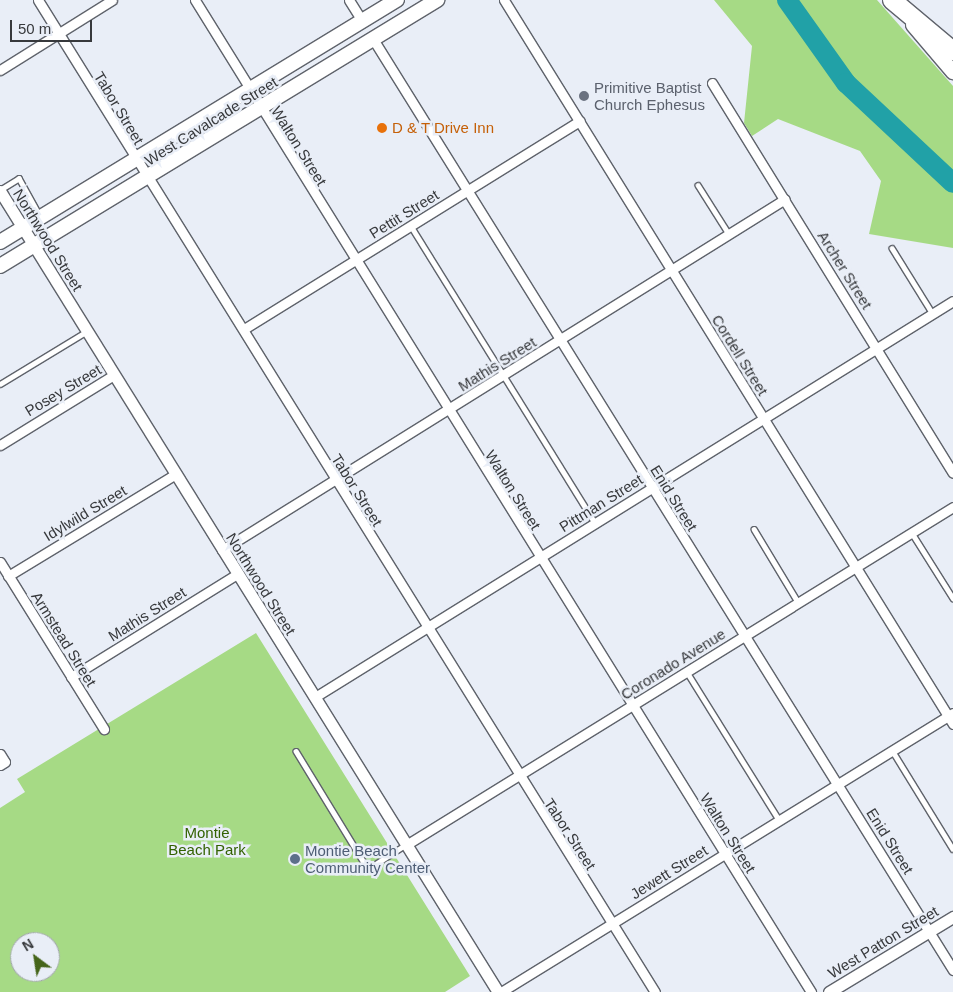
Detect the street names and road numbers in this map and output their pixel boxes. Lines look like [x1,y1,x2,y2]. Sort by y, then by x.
street label: Tabor Street [90,68,148,148]
street label: West Cavalcade Street [141,73,281,169]
street label: Walton Street [267,103,331,189]
street label: Northwood Street [9,186,87,294]
street label: Pettit Street [366,186,442,242]
street label: Archer Street [814,228,876,312]
street label: Cordell Street [708,311,772,399]
street label: Mathis Street [455,333,539,395]
street label: Posey Street [22,360,104,420]
street label: Walton Street [481,447,545,533]
street label: Tabor Street [328,451,386,529]
street label: Enid Street [647,462,701,534]
street label: Pittman Street [556,470,646,536]
street label: Idylwild Street [40,481,130,545]
street label: Northwood Street [222,530,300,638]
street label: Mathis Street [105,583,189,645]
street label: Armstead Street [28,588,100,690]
street label: Coronado Avenue [617,624,729,704]
street label: Walton Street [696,790,760,876]
street label: Tabor Street [540,795,600,873]
street label: Enid Street [863,805,917,877]
street label: Jewett Street [627,841,711,903]
street label: West Patton Street [825,902,941,982]

